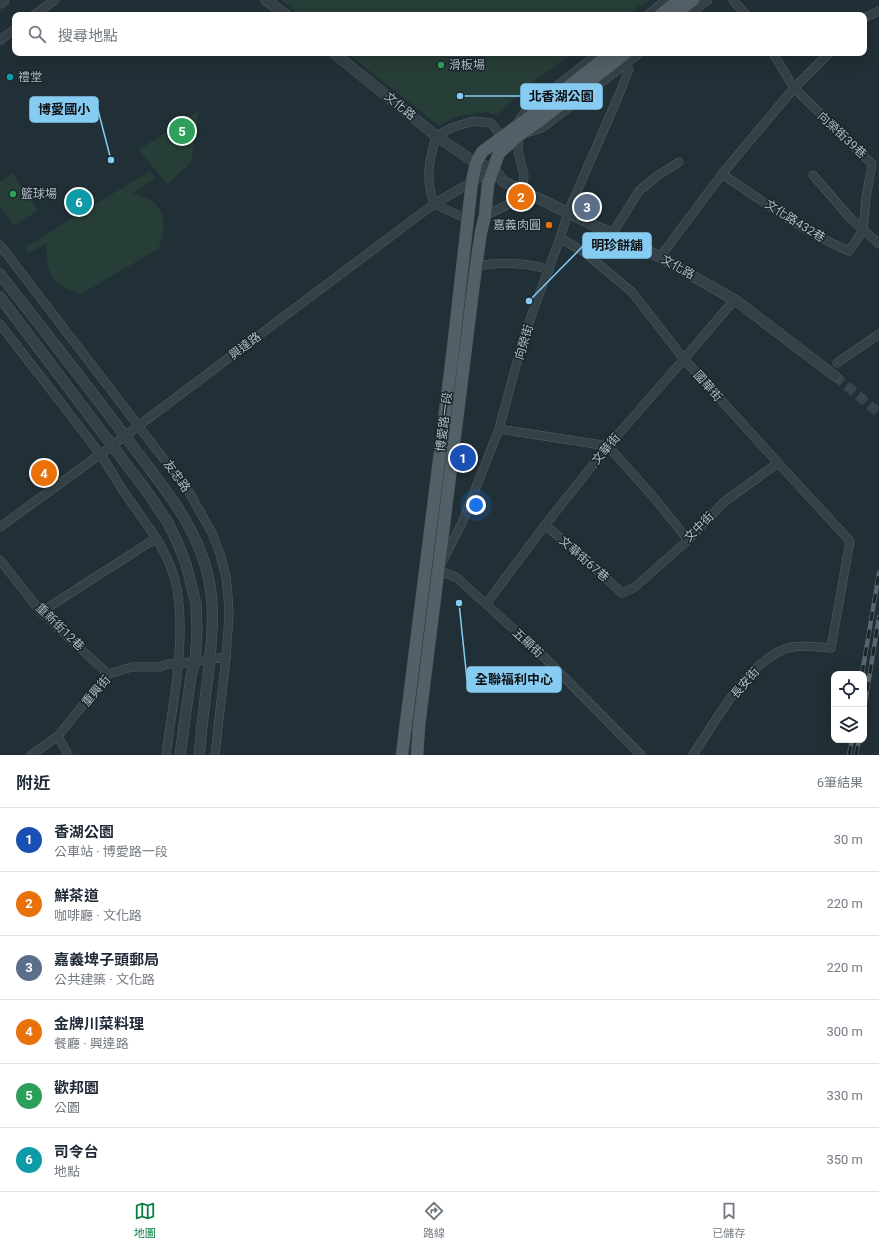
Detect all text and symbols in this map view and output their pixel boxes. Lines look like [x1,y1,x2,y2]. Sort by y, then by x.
search box [12,12,867,56]
icon: search [26,23,48,45]
text: 搜尋地點 [58,27,118,45]
place label: 滑板場 [449,58,485,72]
marker: 滑板場 [436,60,446,70]
place label: 禮堂 [18,70,42,84]
marker: 禮堂 [5,72,15,82]
callout: 北香湖公園 [521,84,602,109]
street label: 文化路 [382,89,418,123]
text: 北香湖公園 [528,89,594,104]
callout: 博愛國小 [30,97,98,122]
text: 博愛國小 [38,102,91,117]
street label: 向榮街39巷 [815,109,869,161]
pin: 5 [169,116,195,146]
pin: 2 [508,182,534,212]
place label: 籃球場 [21,187,57,201]
pin: 6 [66,187,92,217]
marker: 籃球場 [8,189,18,199]
pin: 3 [574,192,600,222]
street label: 文化路432巷 [762,197,828,245]
place label: 嘉義肉圓 [493,218,541,232]
marker: 嘉義肉圓 [544,220,554,230]
callout: 明珍餅舖 [583,233,651,258]
text: 明珍餅舖 [591,238,643,253]
street label: 文化路 [659,252,697,282]
street label: 向榮街 [512,323,536,361]
street label: 興達路 [226,330,264,362]
street label: 國華街 [691,368,725,404]
street label: 博愛路一段 [433,391,455,453]
street label: 文華街 [589,431,623,467]
pin: 1 [450,443,476,473]
street label: 友忠路 [161,457,193,495]
pin: 4 [31,458,57,488]
your location [466,495,486,515]
street label: 文中街 [681,509,717,545]
street label: 文華街67巷 [556,534,612,584]
street label: 重新街12巷 [33,601,87,653]
street label: 五顯街 [510,626,546,660]
street label: 長安街 [728,665,762,701]
callout: 全聯福利中心 [467,667,561,692]
map controls [831,671,867,743]
button: locate [831,671,867,707]
text: 全聯福利中心 [475,672,553,687]
street label: 重興街 [79,673,113,709]
button: layers [831,707,867,743]
text: 附近 [16,773,50,793]
text: 6筆結果 [817,775,863,790]
text: 香湖公園 [54,823,114,841]
text: 1 [25,832,33,847]
text: 30 m [834,832,863,847]
text: 公車站 · 博愛路一段 [54,844,168,859]
text: 鮮茶道 [54,887,99,905]
text: 2 [25,896,33,911]
text: 220 m [826,896,863,911]
text: 咖啡廳 · 文化路 [54,908,142,923]
text: 嘉義埤子頭郵局 [54,951,159,969]
text: 3 [25,960,33,975]
text: 220 m [826,960,863,975]
text: 公共建築 · 文化路 [54,972,155,987]
text: 金牌川菜料理 [54,1015,144,1033]
text: 4 [25,1024,33,1039]
text: 300 m [826,1024,863,1039]
text: 餐廳 · 興達路 [54,1036,129,1051]
text: 歡邦園 [54,1079,99,1097]
text: 5 [25,1088,33,1103]
text: 330 m [826,1088,863,1103]
text: 公園 [54,1100,80,1115]
text: 司令台 [54,1143,99,1161]
text: 6 [25,1152,33,1167]
text: 350 m [826,1152,863,1167]
text: 地點 [54,1164,80,1179]
tab: 地圖 [134,1200,156,1240]
tab: 路線 [423,1200,445,1240]
tab: 已儲存 [712,1200,745,1240]

